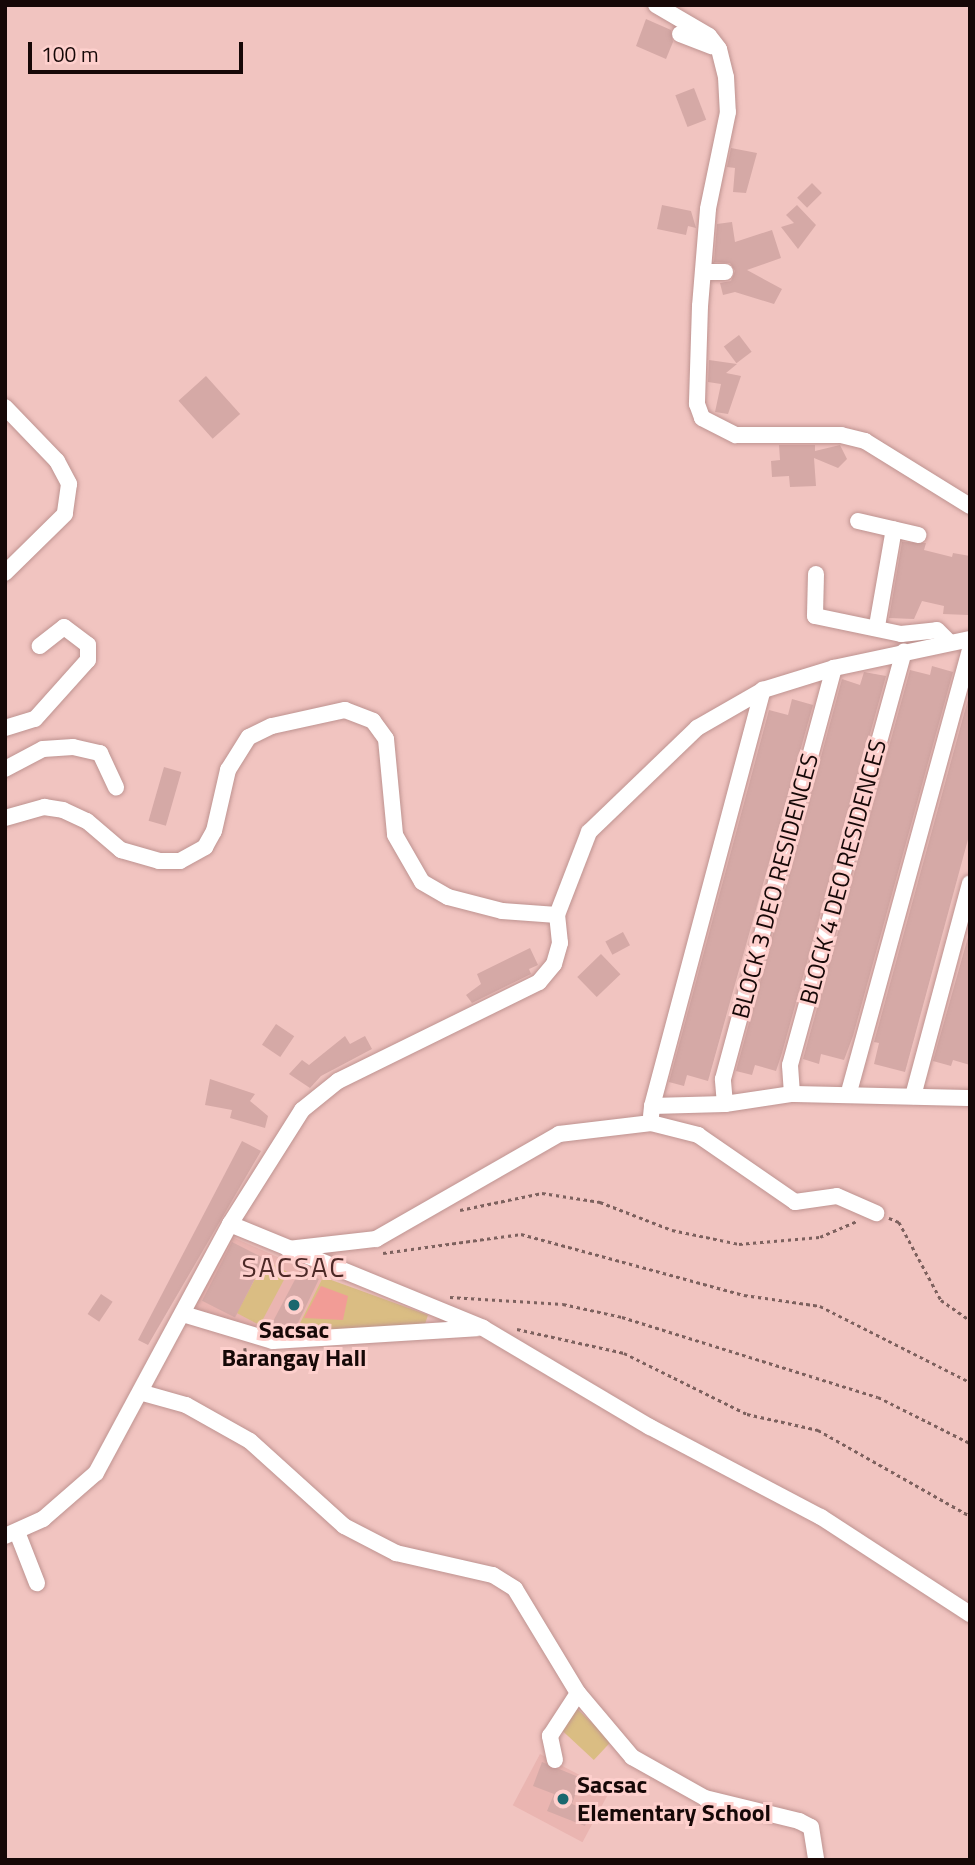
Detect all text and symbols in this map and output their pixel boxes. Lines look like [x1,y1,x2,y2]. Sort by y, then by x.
scale bar [32,28,247,72]
text: 100 m [41,38,98,70]
street label: BLOCK 4 DEO RESIDENCES [794,736,892,1008]
street label: BLOCK 3 DEO RESIDENCES [726,750,824,1022]
district label: SACSAC [242,1250,346,1284]
marker: Sacsac Barangay Hall [286,1297,302,1313]
place label: Sacsac Barangay Hall [221,1316,367,1372]
place label: Sacsac Elementary School [577,1771,771,1827]
marker: Sacsac Elementary School [555,1791,571,1807]

